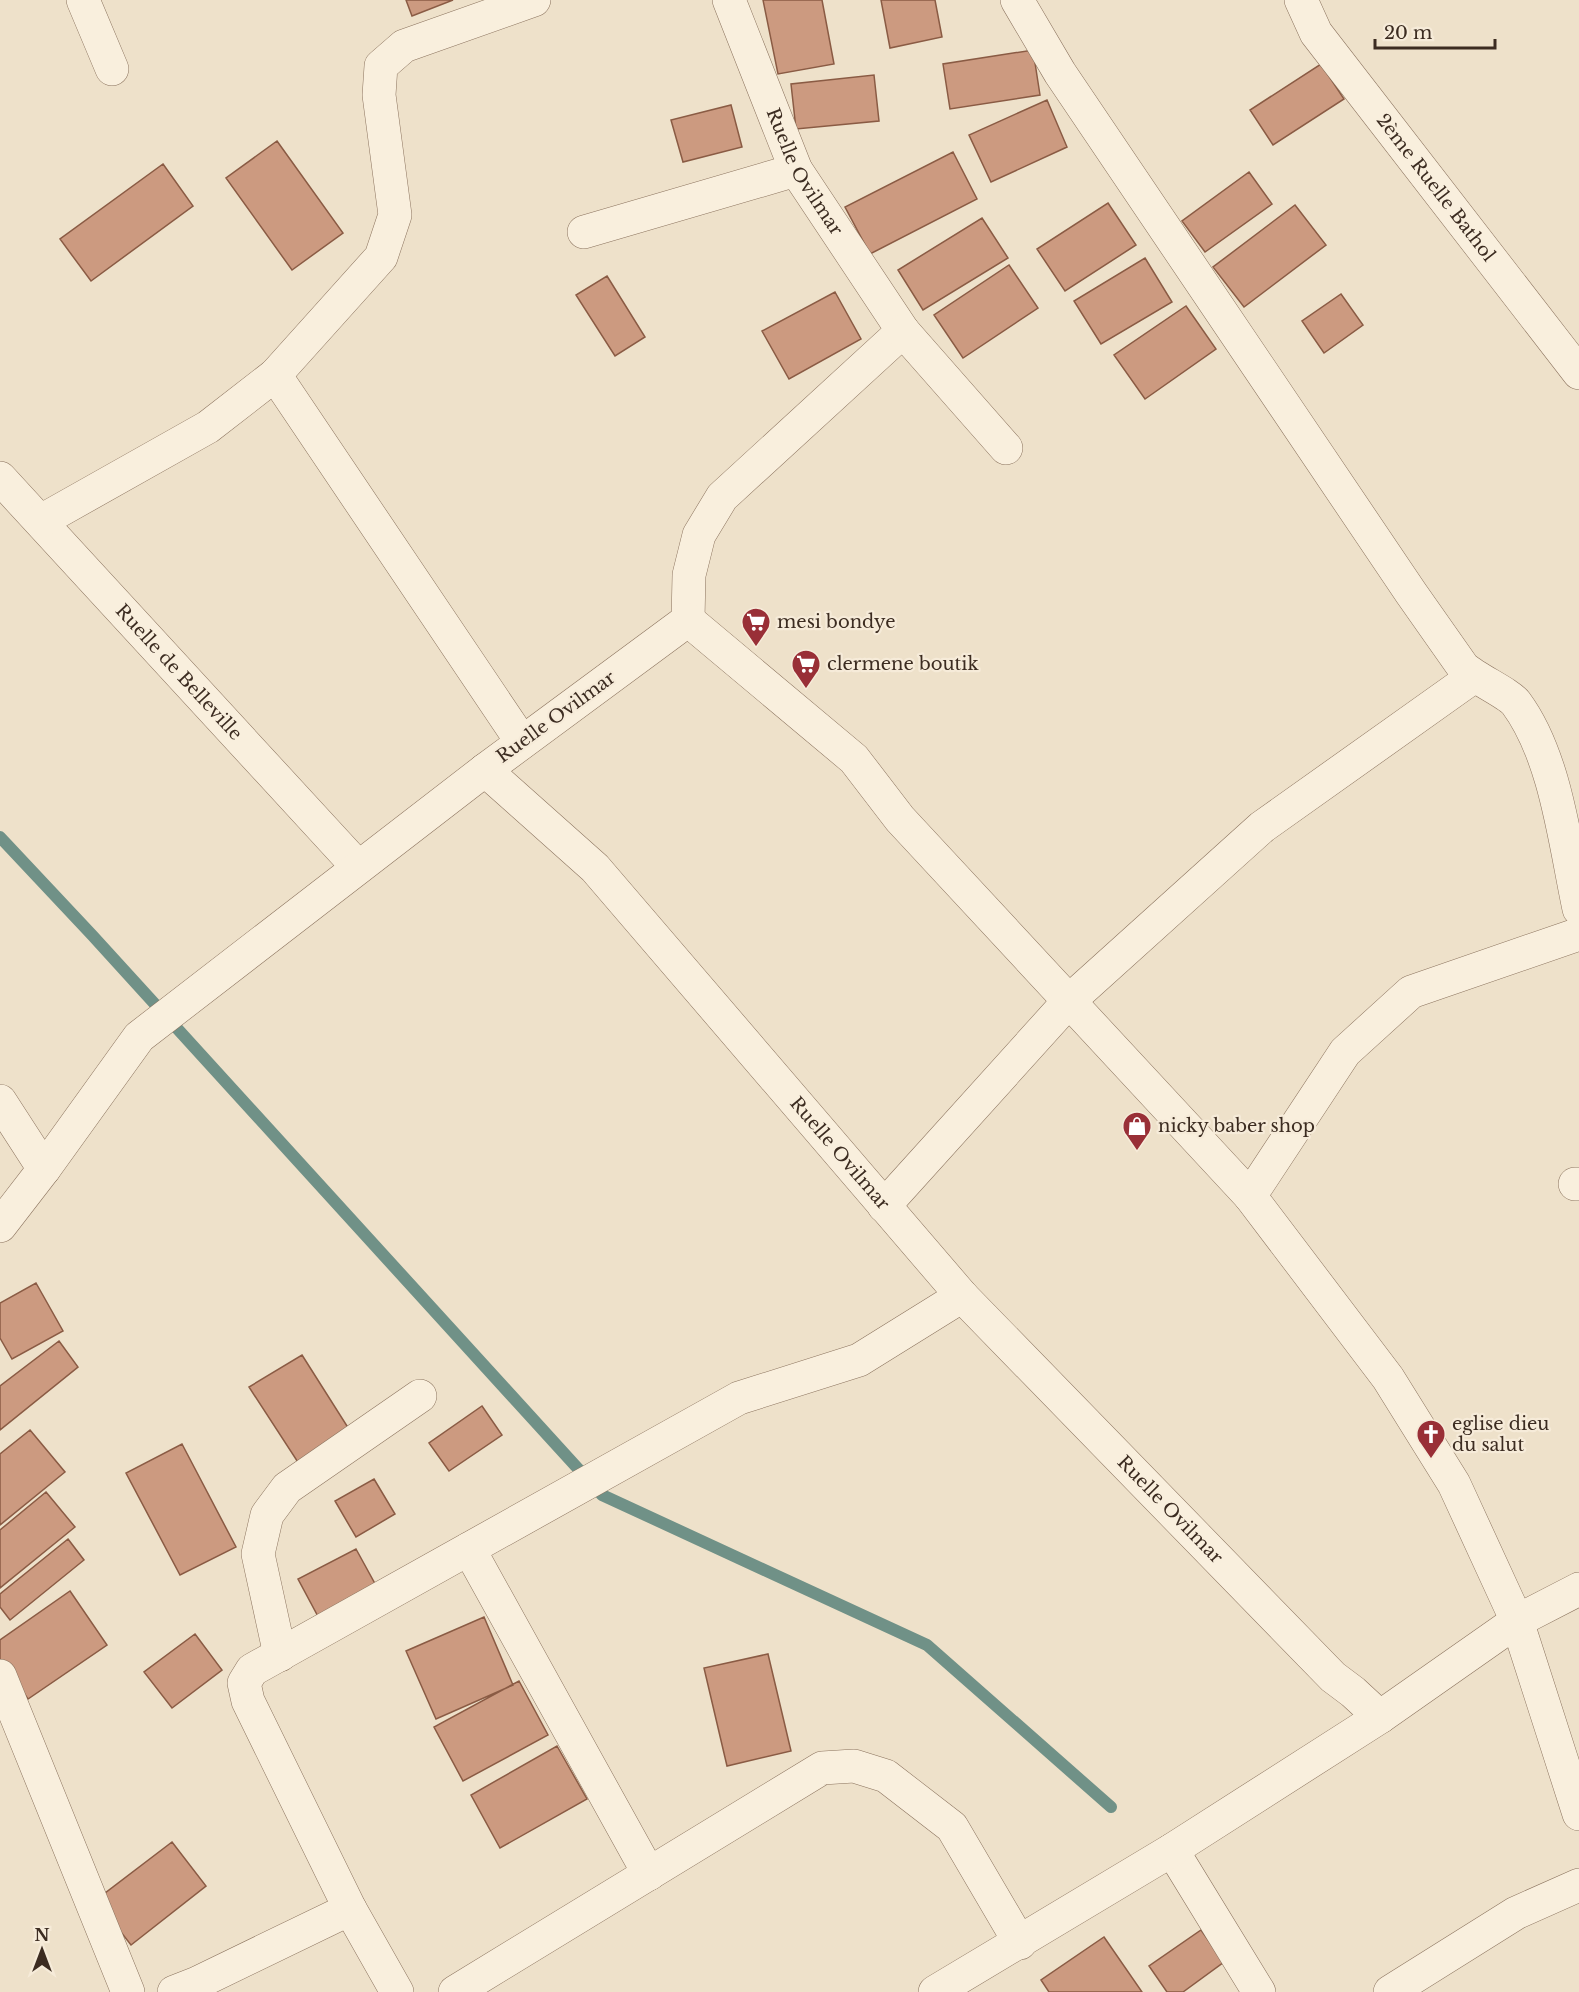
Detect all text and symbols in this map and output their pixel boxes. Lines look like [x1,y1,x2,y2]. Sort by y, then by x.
scale bar [1375,12,1495,50]
text: 20 m [1384,22,1432,44]
street label: Ruelle Ovilmar [762,105,848,240]
street label: 2ème Ruelle Bathol [1372,110,1500,266]
street label: Ruelle de Belleville [111,600,247,745]
supermarket icon: mesi bondye [740,606,772,648]
place label: mesi bondye [777,611,896,633]
supermarket icon: clermene boutik [790,648,822,690]
place label: clermene boutik [827,653,979,675]
street label: Ruelle Ovilmar [492,666,620,768]
street label: Ruelle Ovilmar [785,1092,894,1215]
shop icon: nicky baber shop [1121,1110,1153,1152]
place label: nicky baber shop [1158,1115,1315,1137]
place label: eglise dieu du salut [1452,1413,1549,1456]
church icon: eglise dieu du salut [1415,1418,1447,1460]
street label: Ruelle Ovilmar [1113,1451,1228,1568]
north arrow [12,1920,72,1980]
text: N [34,1925,50,1945]

